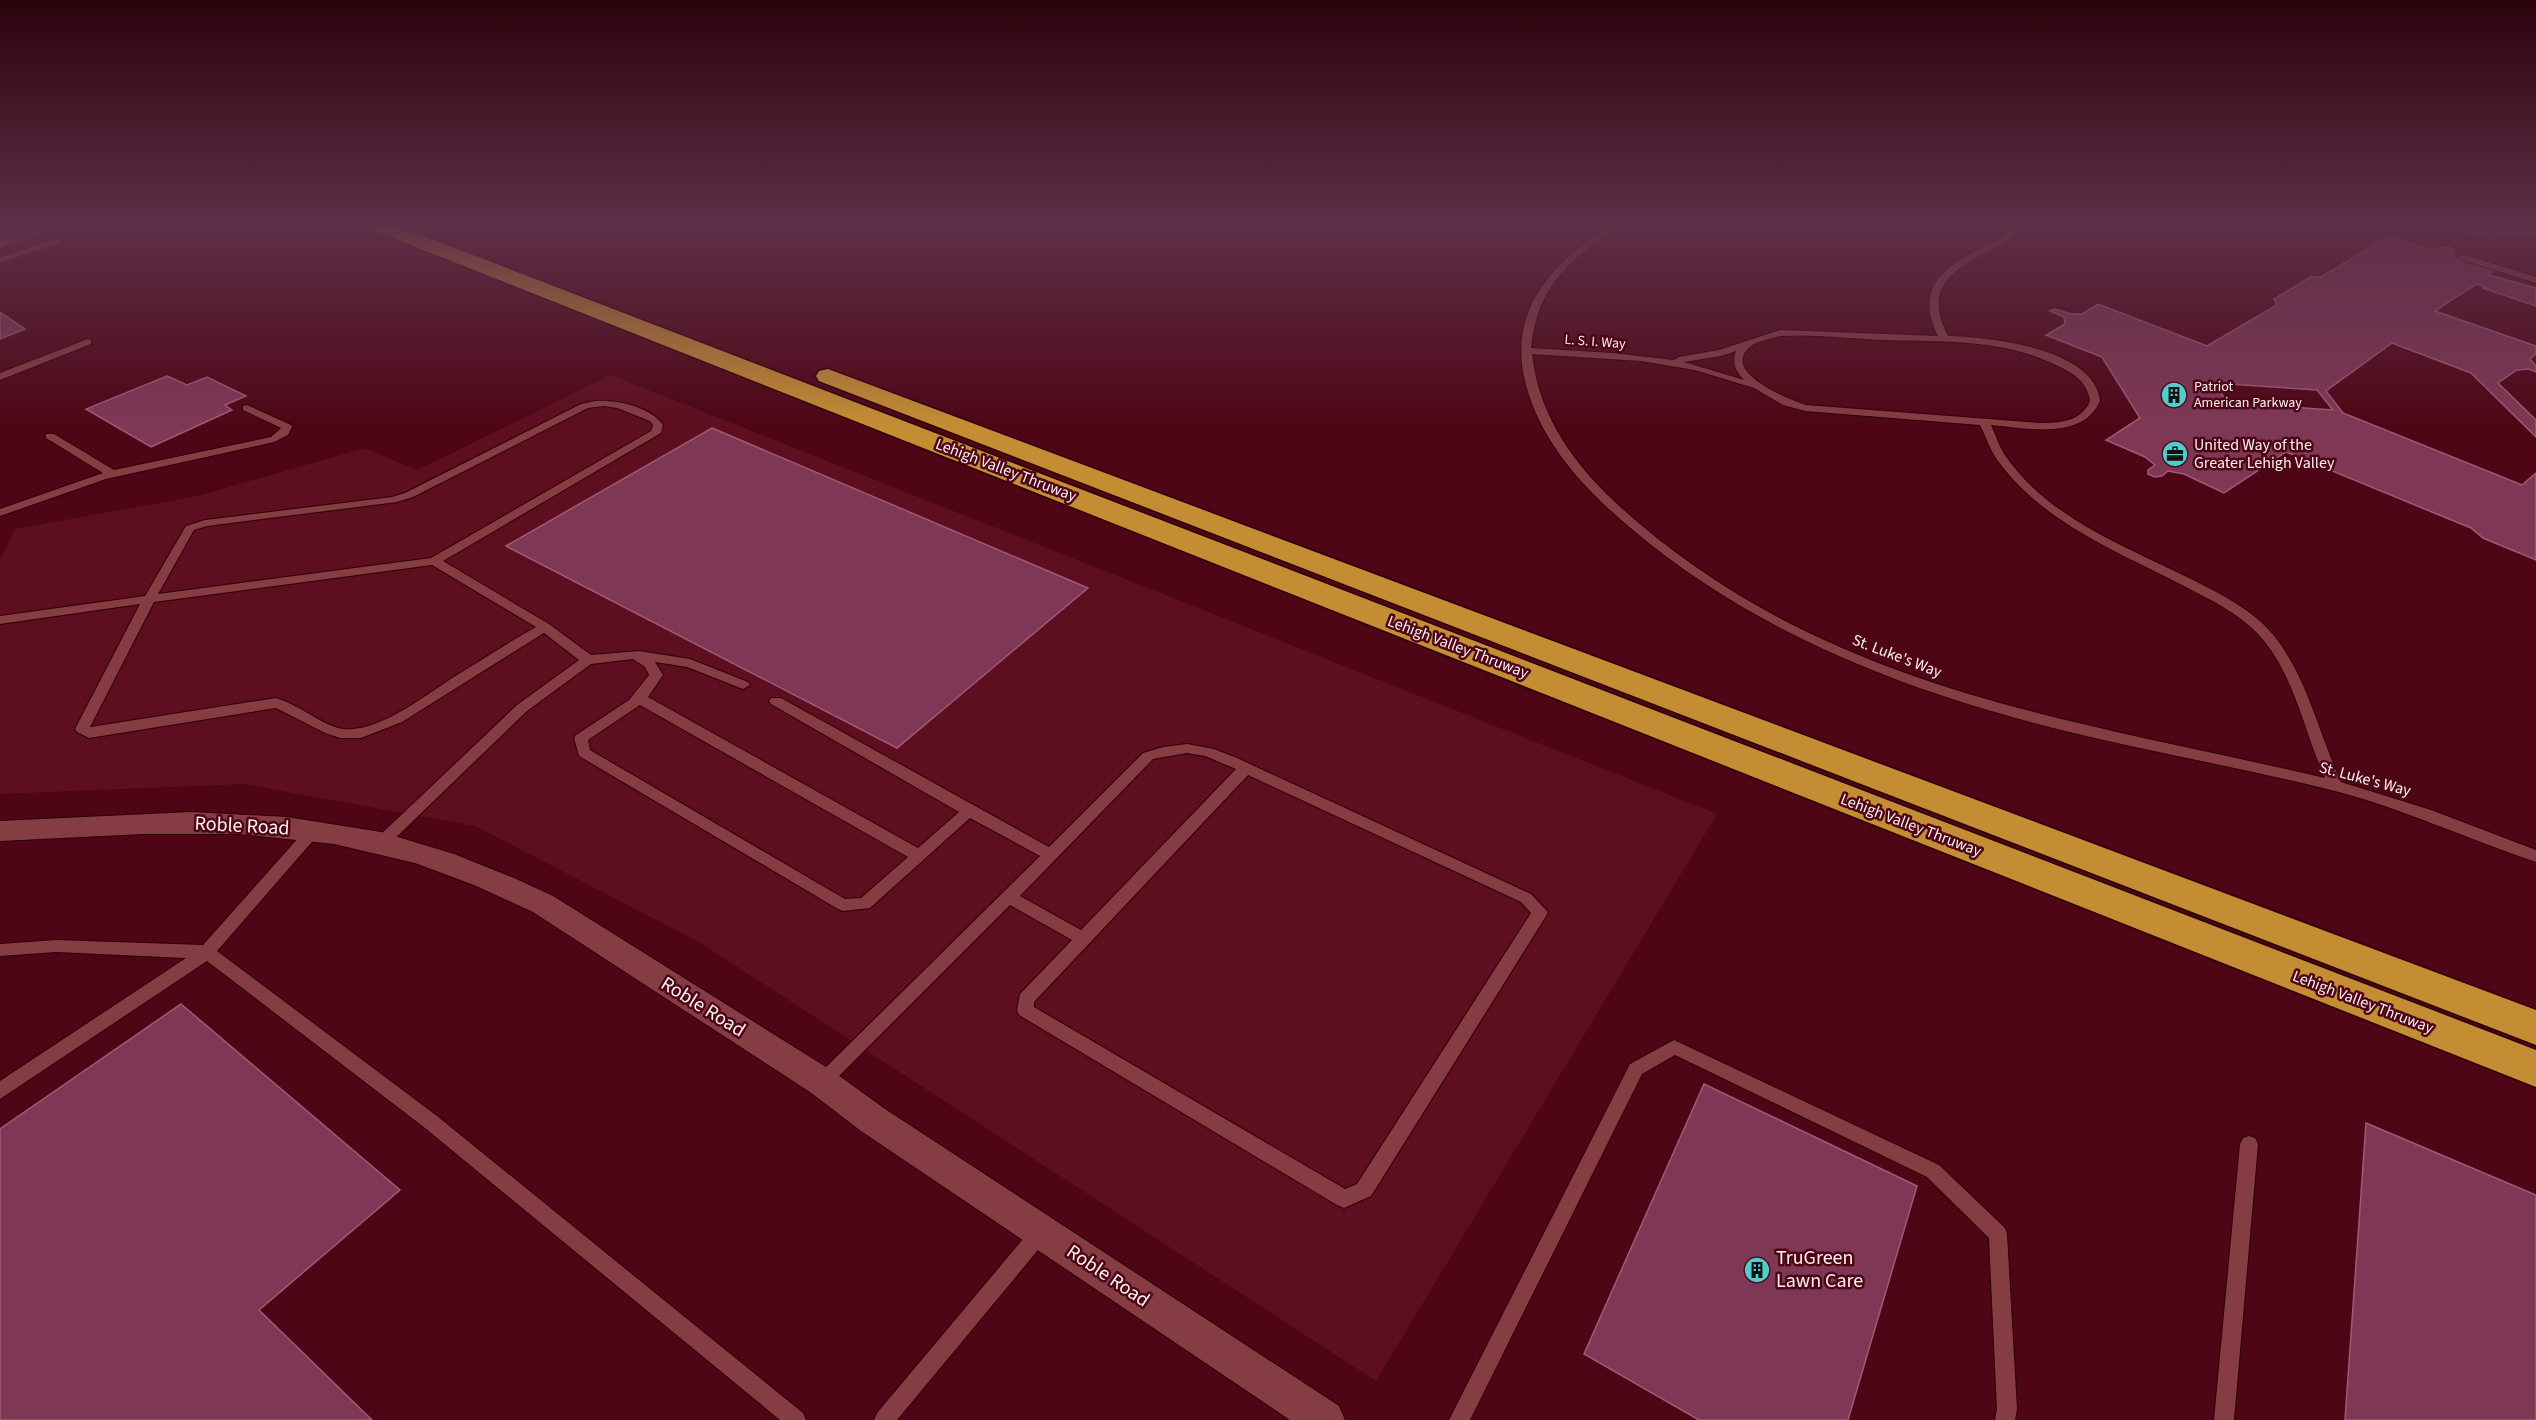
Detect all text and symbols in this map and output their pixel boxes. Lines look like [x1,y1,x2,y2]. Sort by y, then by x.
street label: L. S. I. Way [1564,330,1627,354]
place label: Patriot American Parkway [2194,377,2302,413]
building icon: Patriot American Parkway [2159,380,2189,410]
street label: Lehigh Valley Thruway [932,433,1080,507]
place label: United Way of the Greater Lehigh Valley [2194,434,2335,474]
office icon: United Way of the Greater Lehigh Valley [2160,439,2190,469]
street label: Lehigh Valley Thruway [1384,610,1532,684]
street label: St. Luke's Way [1849,629,1945,683]
street label: St. Luke's Way [2317,756,2414,802]
street label: Lehigh Valley Thruway [1837,788,1985,862]
street label: Roble Road [194,810,290,842]
street label: Lehigh Valley Thruway [2289,965,2437,1039]
street label: Roble Road [655,970,751,1044]
street label: Roble Road [1061,1238,1155,1314]
place label: TruGreen Lawn Care [1776,1244,1863,1295]
building icon: TruGreen Lawn Care [1742,1255,1772,1285]

